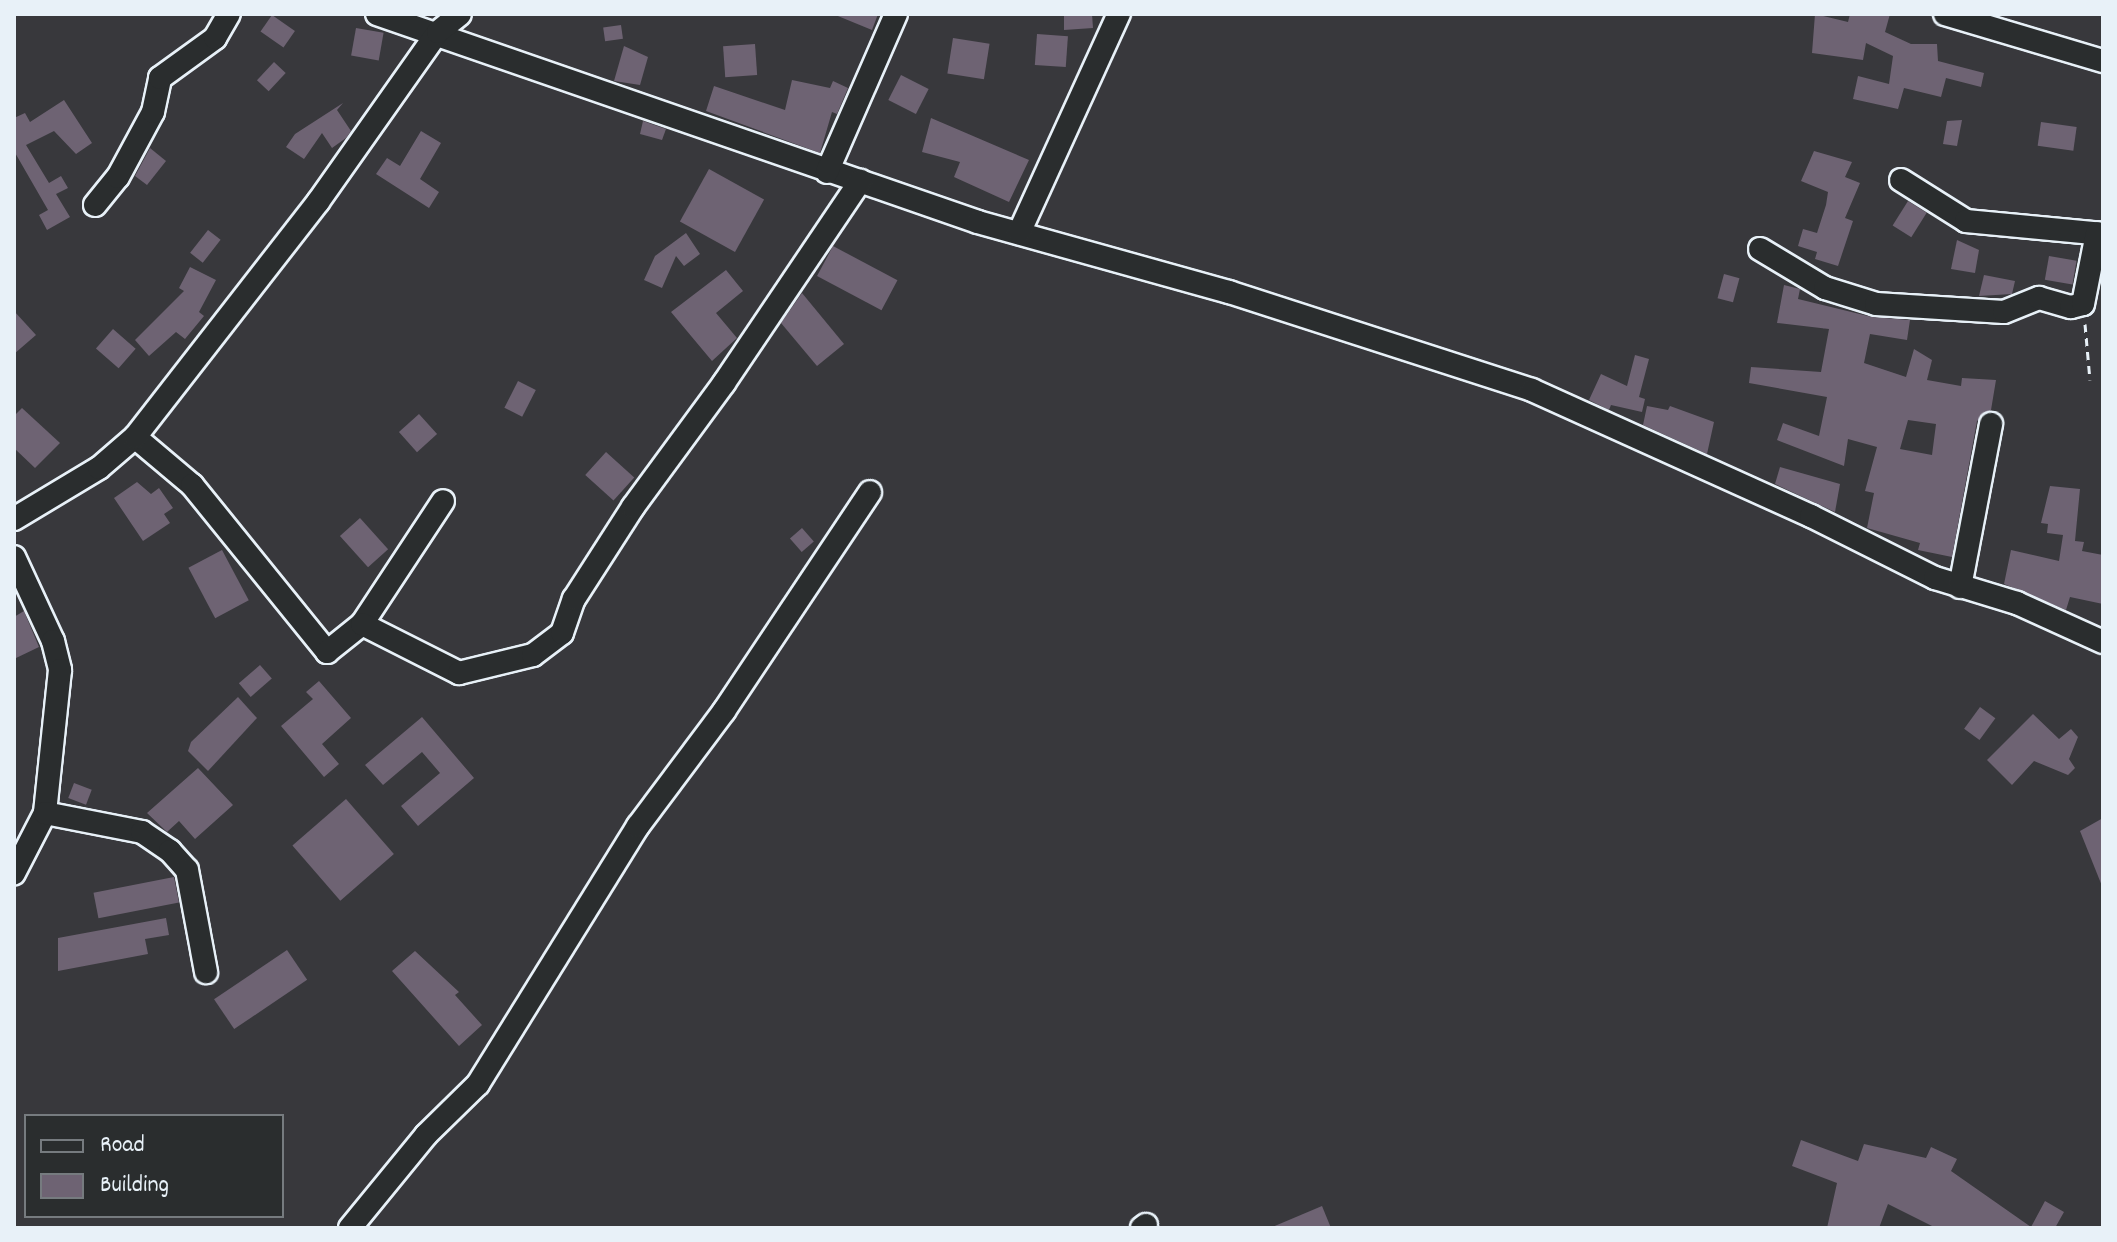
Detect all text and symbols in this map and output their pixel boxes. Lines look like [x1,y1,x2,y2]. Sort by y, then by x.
legend [24,1114,284,1218]
text: Road [100,1129,145,1163]
text: Building [100,1169,169,1203]

